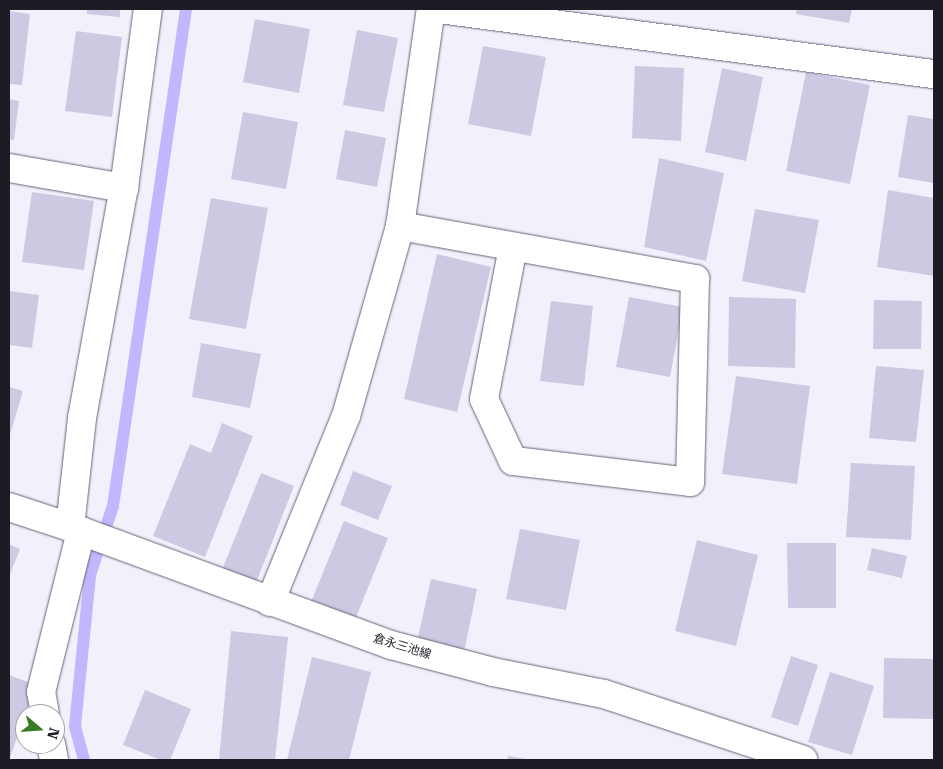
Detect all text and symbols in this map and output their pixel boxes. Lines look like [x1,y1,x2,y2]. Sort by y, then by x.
street label: 倉永三池線 [371,631,433,663]
north arrow [15,704,65,754]
text: N [44,726,63,741]

